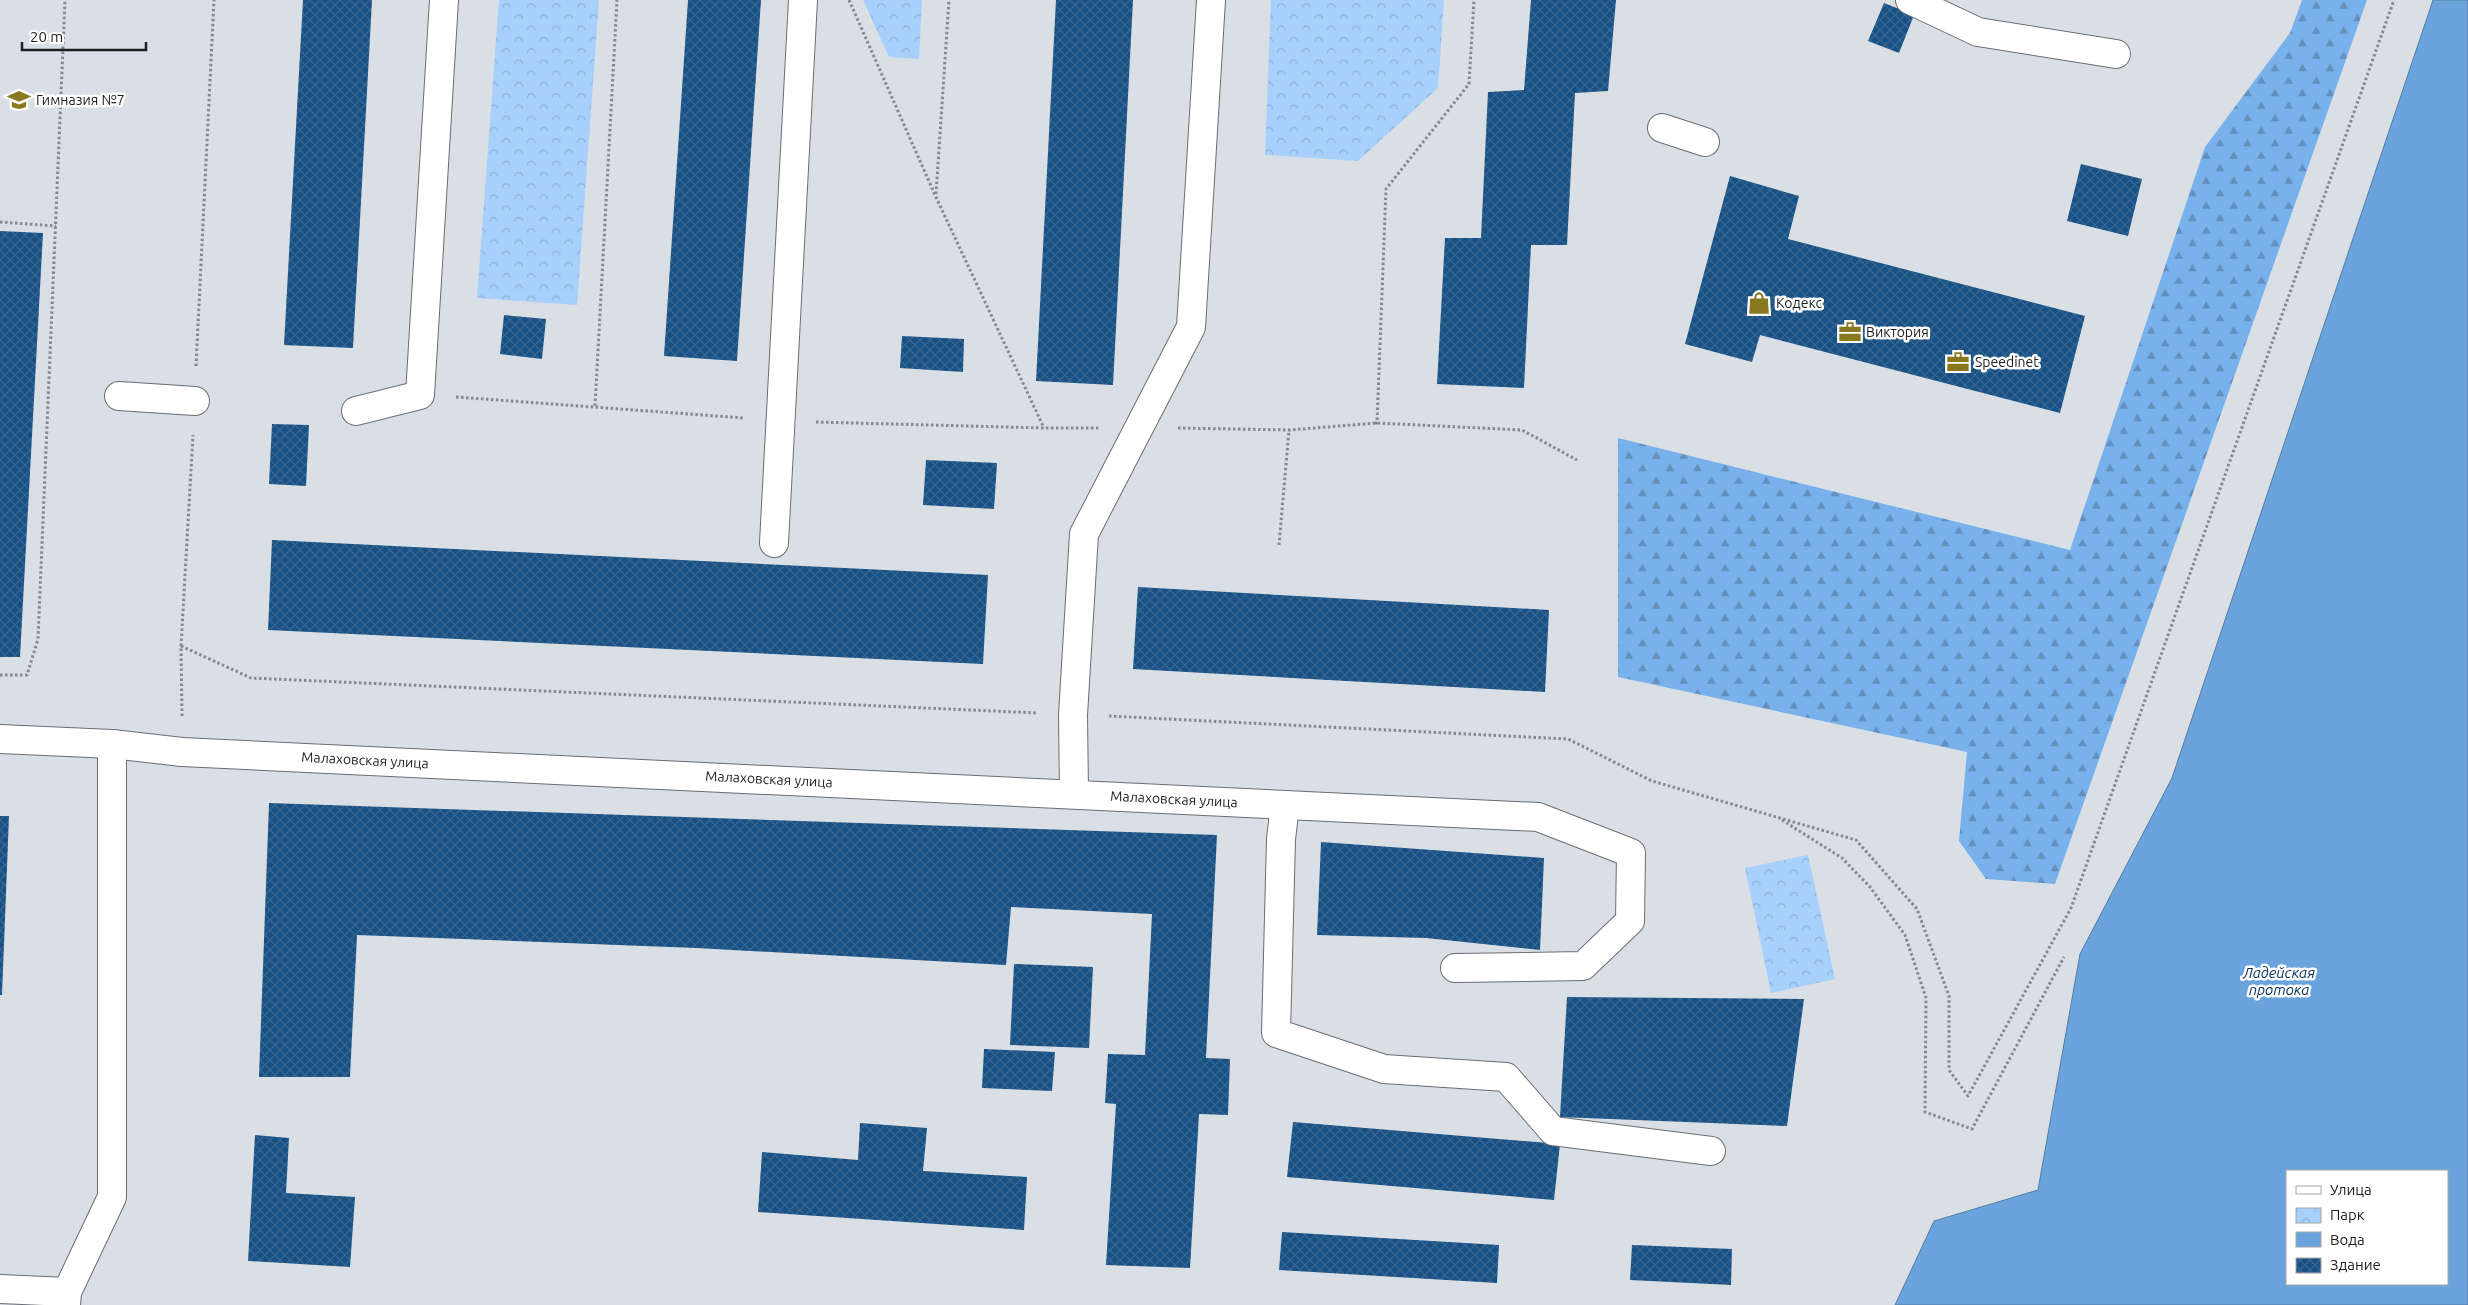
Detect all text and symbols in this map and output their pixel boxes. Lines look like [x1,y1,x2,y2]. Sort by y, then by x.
scale bar [22,20,146,52]
text: 20 m [30,28,63,45]
school or university icon: Гимназия №7 [6,87,32,113]
place label: Гимназия №7 [36,92,125,108]
shop icon: Кодекс [1746,290,1772,316]
place label: Кодекс [1776,295,1822,311]
office icon: Виктория [1837,319,1863,345]
place label: Виктория [1866,324,1929,340]
office icon: Speedinet [1945,349,1971,375]
place label: Speedinet [1975,354,2039,370]
street label: Малаховская улица [301,749,429,771]
street label: Малаховская улица [705,768,833,790]
street label: Малаховская улица [1110,788,1238,810]
water label: Ладейская протока [2242,964,2315,998]
legend [2286,1170,2448,1285]
text: Улица [2330,1181,2372,1198]
text: Парк [2330,1206,2365,1223]
text: Вода [2330,1231,2365,1248]
text: Здание [2330,1256,2381,1273]

